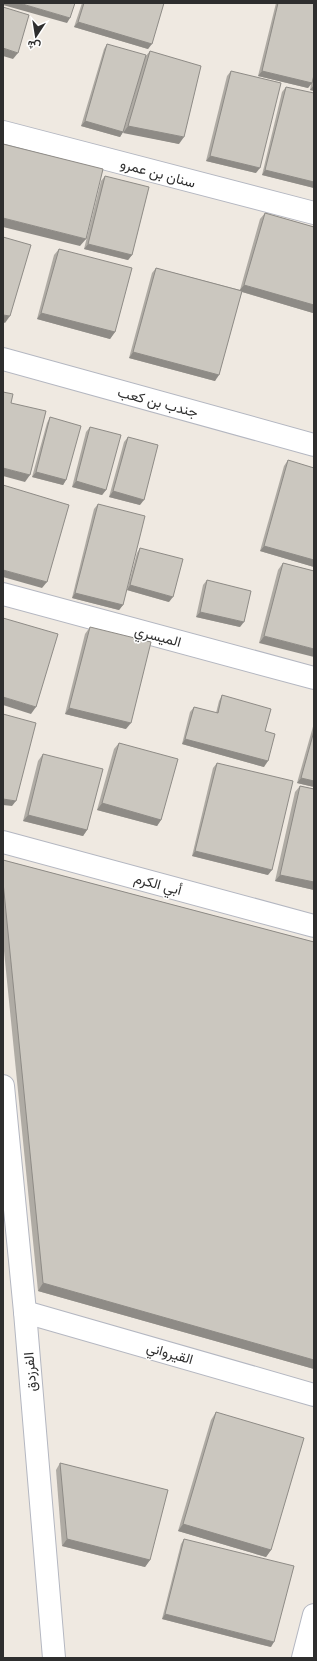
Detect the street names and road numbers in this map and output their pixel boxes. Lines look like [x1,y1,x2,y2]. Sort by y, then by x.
street label: سنان بن عمرو [118,153,198,192]
street label: جندب بن كعب [116,382,200,421]
street label: الميسري [132,620,184,654]
street label: أبي الكرم [131,868,184,902]
street label: القيرواني [144,1337,196,1371]
street label: الفرزدق [18,1352,41,1393]

